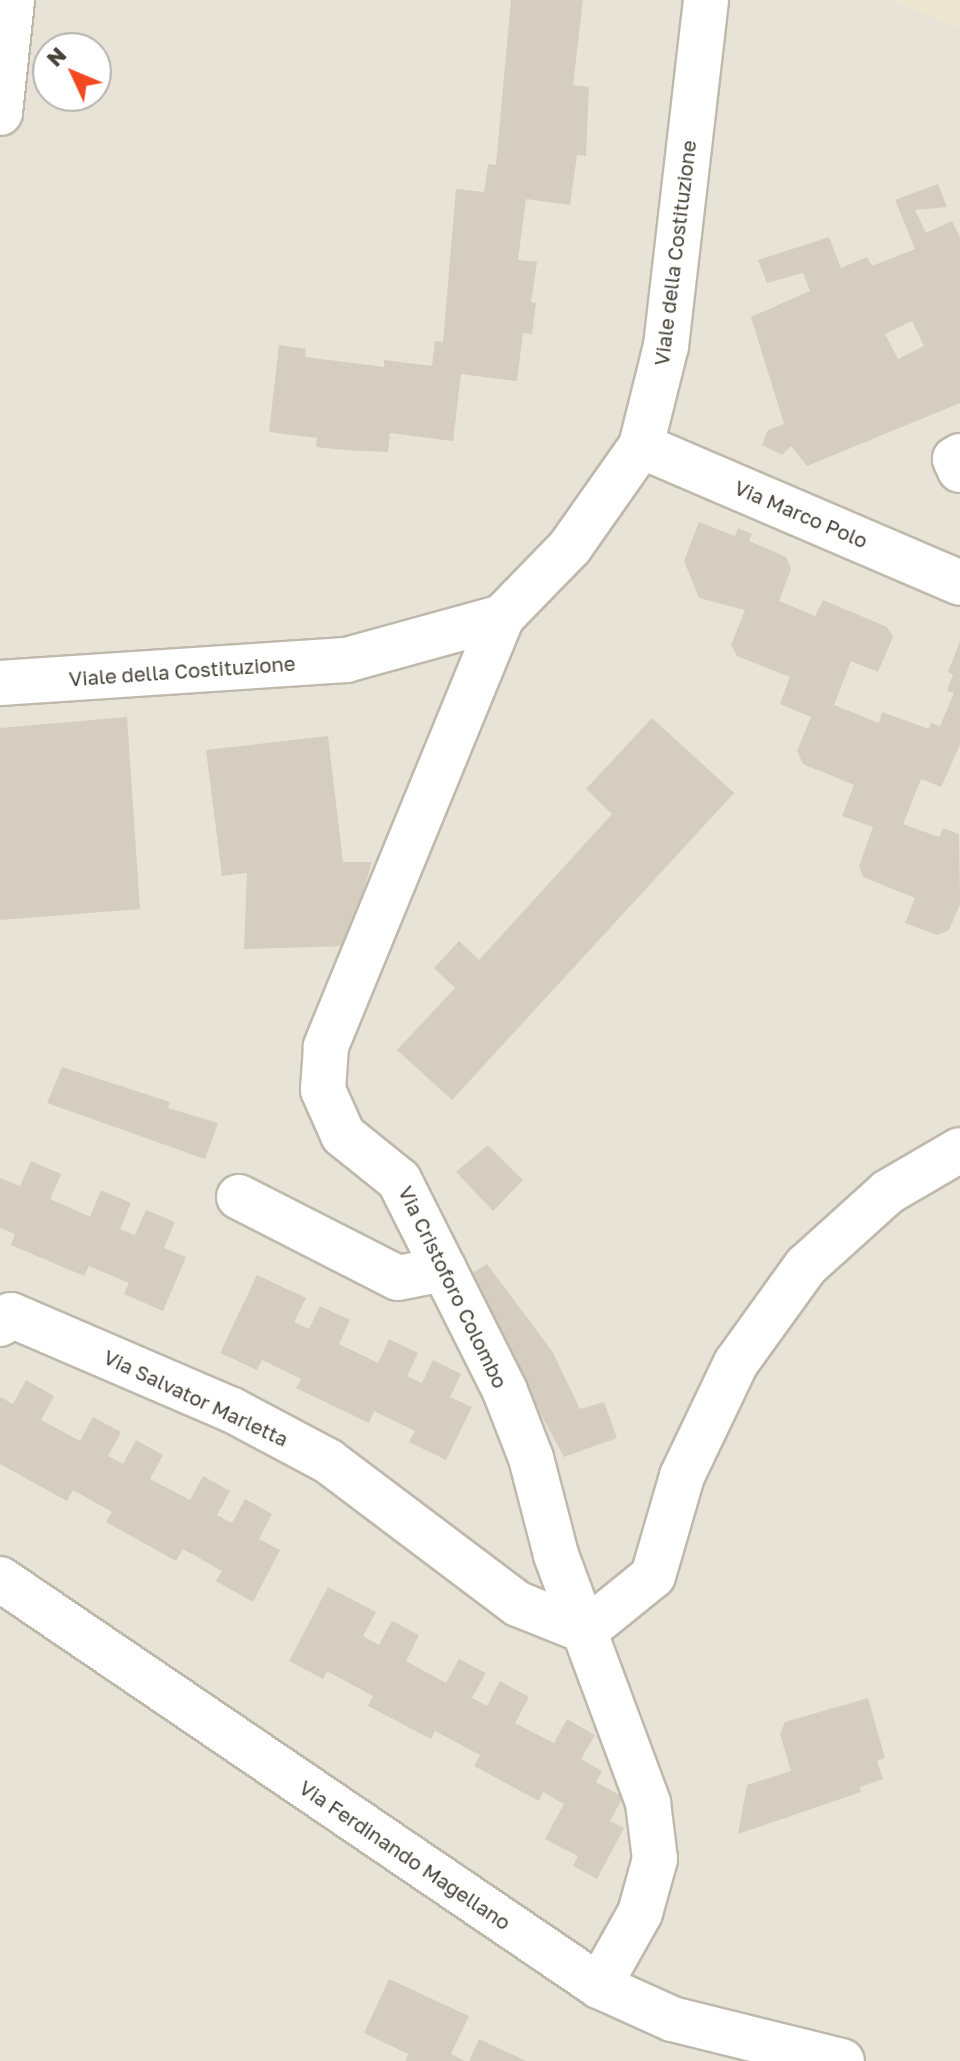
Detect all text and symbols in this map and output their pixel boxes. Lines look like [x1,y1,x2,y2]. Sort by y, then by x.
north arrow [32,32,112,112]
text: N [40,41,71,72]
street label: Viale della Costituzione [649,139,701,367]
street label: Via Marco Polo [731,475,871,553]
street label: Viale della Costituzione [68,651,296,691]
street label: Via Cristoforo Colombo [394,1182,512,1392]
street label: Via Salvator Marletta [100,1345,292,1451]
street label: Via Ferdinando Magellano [295,1775,515,1935]

